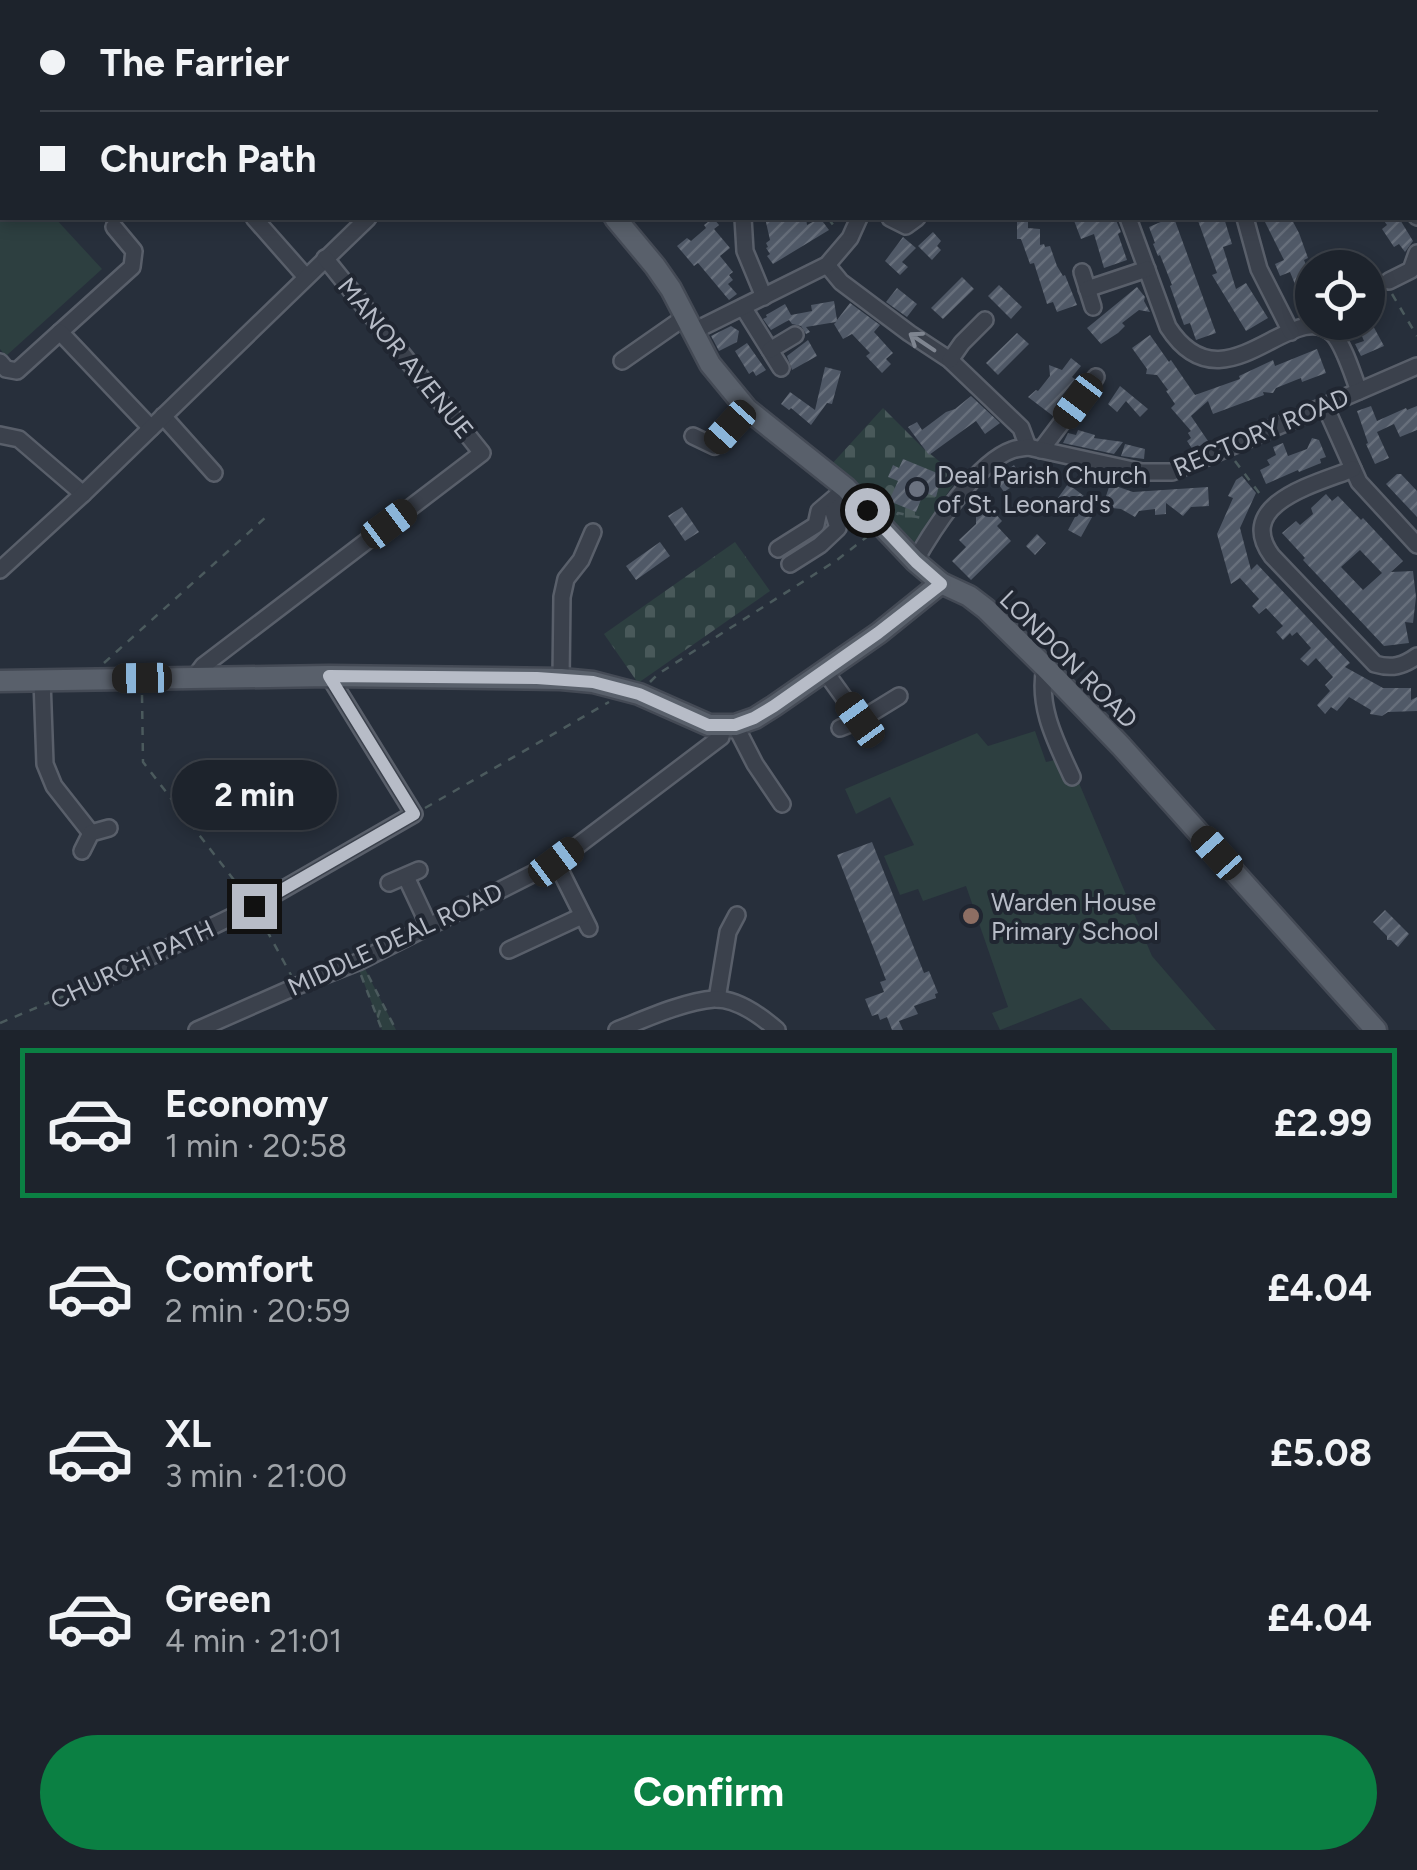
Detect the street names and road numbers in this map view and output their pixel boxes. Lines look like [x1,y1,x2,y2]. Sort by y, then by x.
street label: MANOR AVENUE [332,271,480,445]
street label: RECTORY ROAD [1169,382,1353,482]
street label: LONDON ROAD [994,584,1144,734]
street label: MIDDLE DEAL ROAD [283,876,507,1002]
street label: CHURCH PATH [46,913,218,1015]

